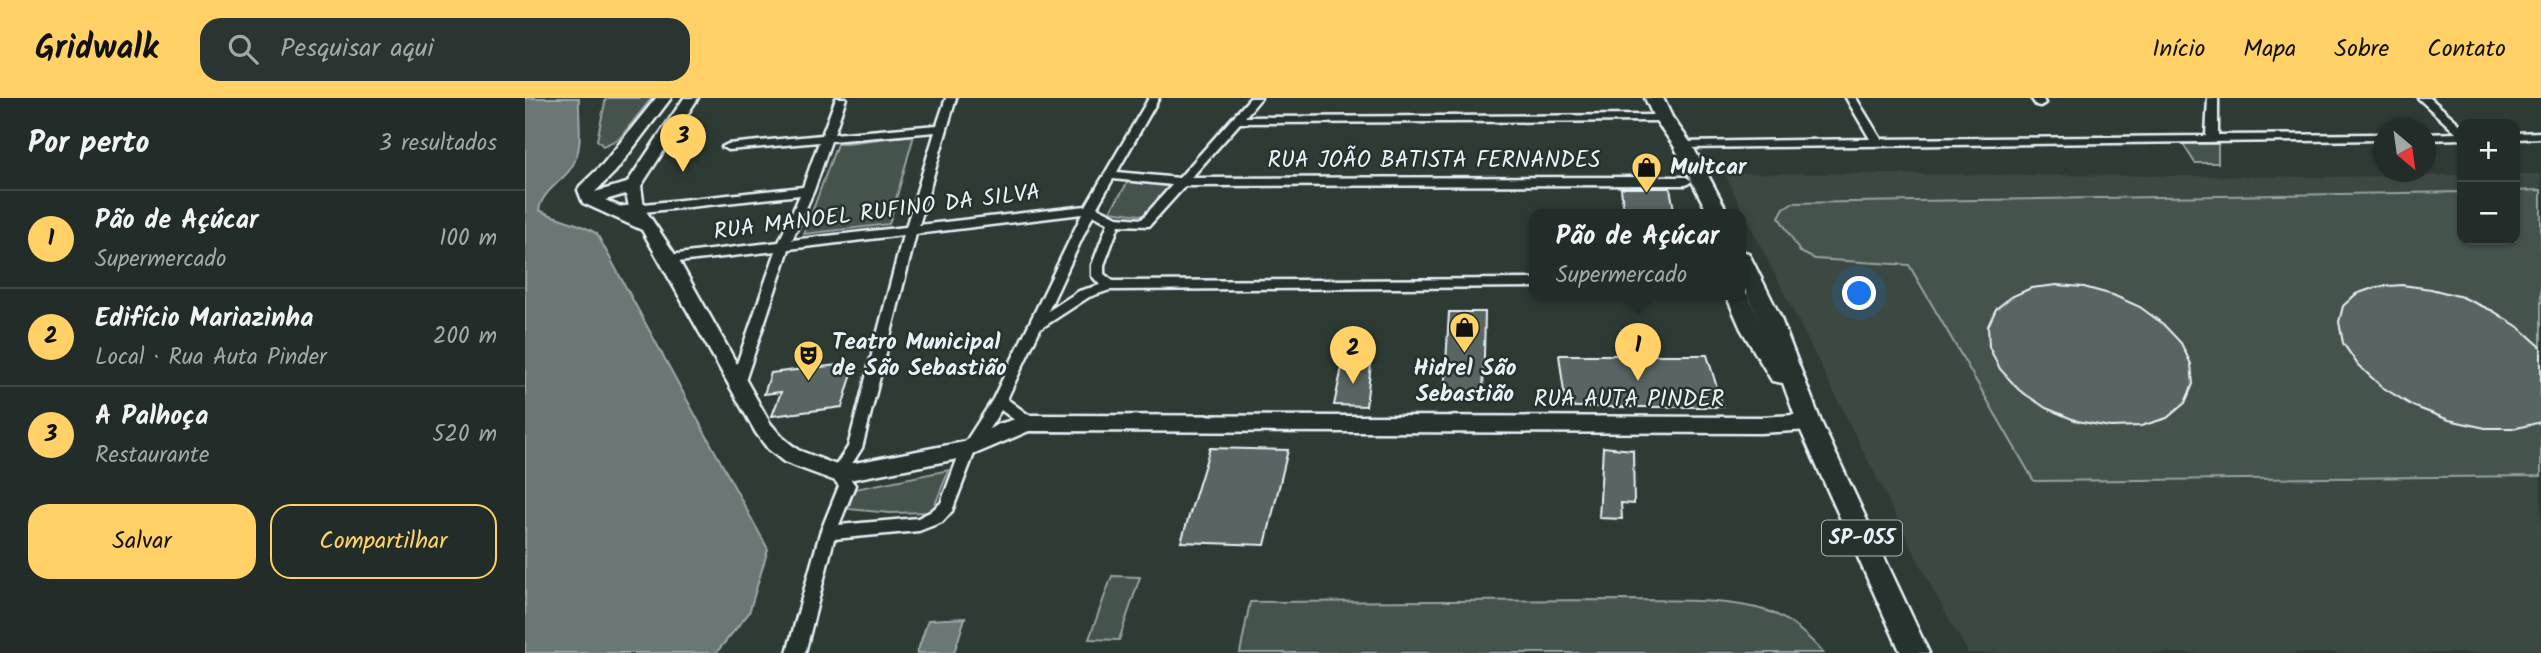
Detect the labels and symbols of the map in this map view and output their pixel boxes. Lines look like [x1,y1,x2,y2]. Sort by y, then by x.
pin: 3 [660,114,706,172]
north arrow [2373,119,2436,182]
street label: RUA JOÃO BATISTA FERNANDES [1268,143,1600,179]
place label: Multcar [1670,150,1748,186]
shop icon: Multcar [1630,151,1664,195]
street label: RUA MANOEL RUFINO DA SILVA [712,175,1042,251]
your location [1842,276,1876,310]
shop icon: Hidrel São Sebastião [1448,311,1482,355]
pin: 1 [1615,323,1661,381]
place label: Teatro Municipal de São Sebastião [832,325,1007,387]
pin: 2 [1330,326,1376,384]
theatre icon: Teatro Municipal de São Sebastião [792,339,826,383]
place label: Hidrel São Sebastião [1414,351,1516,413]
street label: RUA AUTA PINDER [1534,382,1724,418]
road number: SP-055 [1822,520,1902,556]

